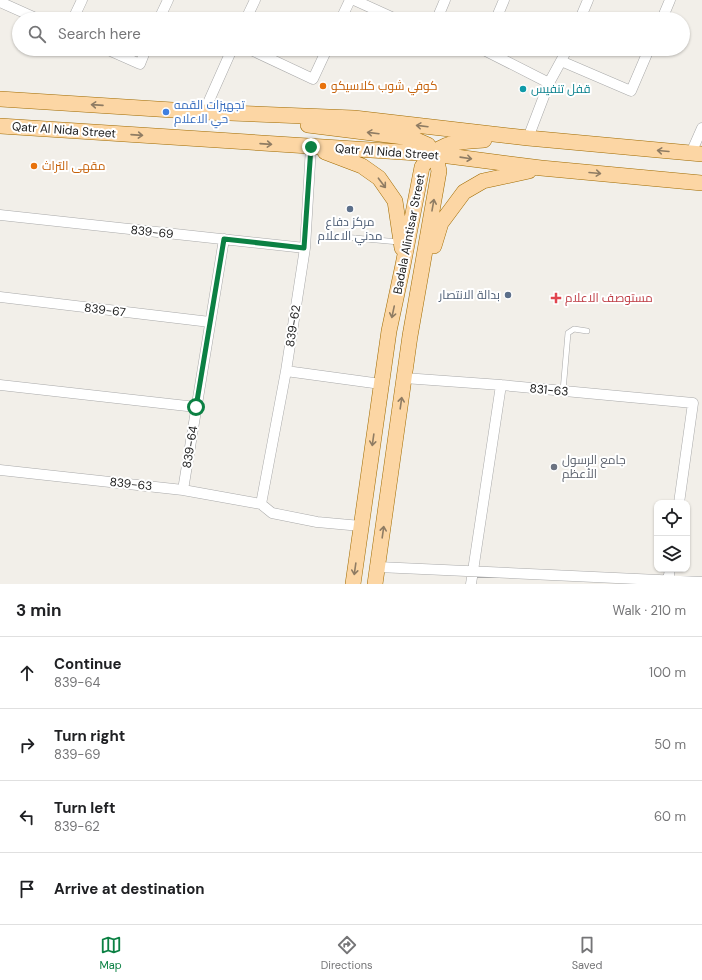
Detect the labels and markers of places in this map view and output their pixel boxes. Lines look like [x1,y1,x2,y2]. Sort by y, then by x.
place label: كوفي شوب كلاسيكو [331,78,438,96]
marker: كوفي شوب كلاسيكو [318,81,328,91]
place label: قفل تنفيس [531,81,590,97]
marker: قفل تنفيس [518,84,528,94]
place label: تجهيزات القمه حي الاعلام [174,97,245,129]
marker: تجهيزات القمه حي الاعلام [161,107,171,117]
place label: مقهى التراث [42,158,105,174]
marker: مقهى التراث [29,161,39,171]
marker: مركز دفاع مدني الاعلام [345,204,355,214]
place label: مركز دفاع مدني الاعلام [318,214,382,246]
place label: بدالة الانتصار [438,287,500,303]
marker: بدالة الانتصار [503,290,513,300]
place label: مستوصف الاعلام [565,290,653,306]
marker: مستوصف الاعلام [550,292,562,304]
place label: جامع الرسول الأعظم [562,452,626,482]
marker: جامع الرسول الأعظم [549,462,559,472]

